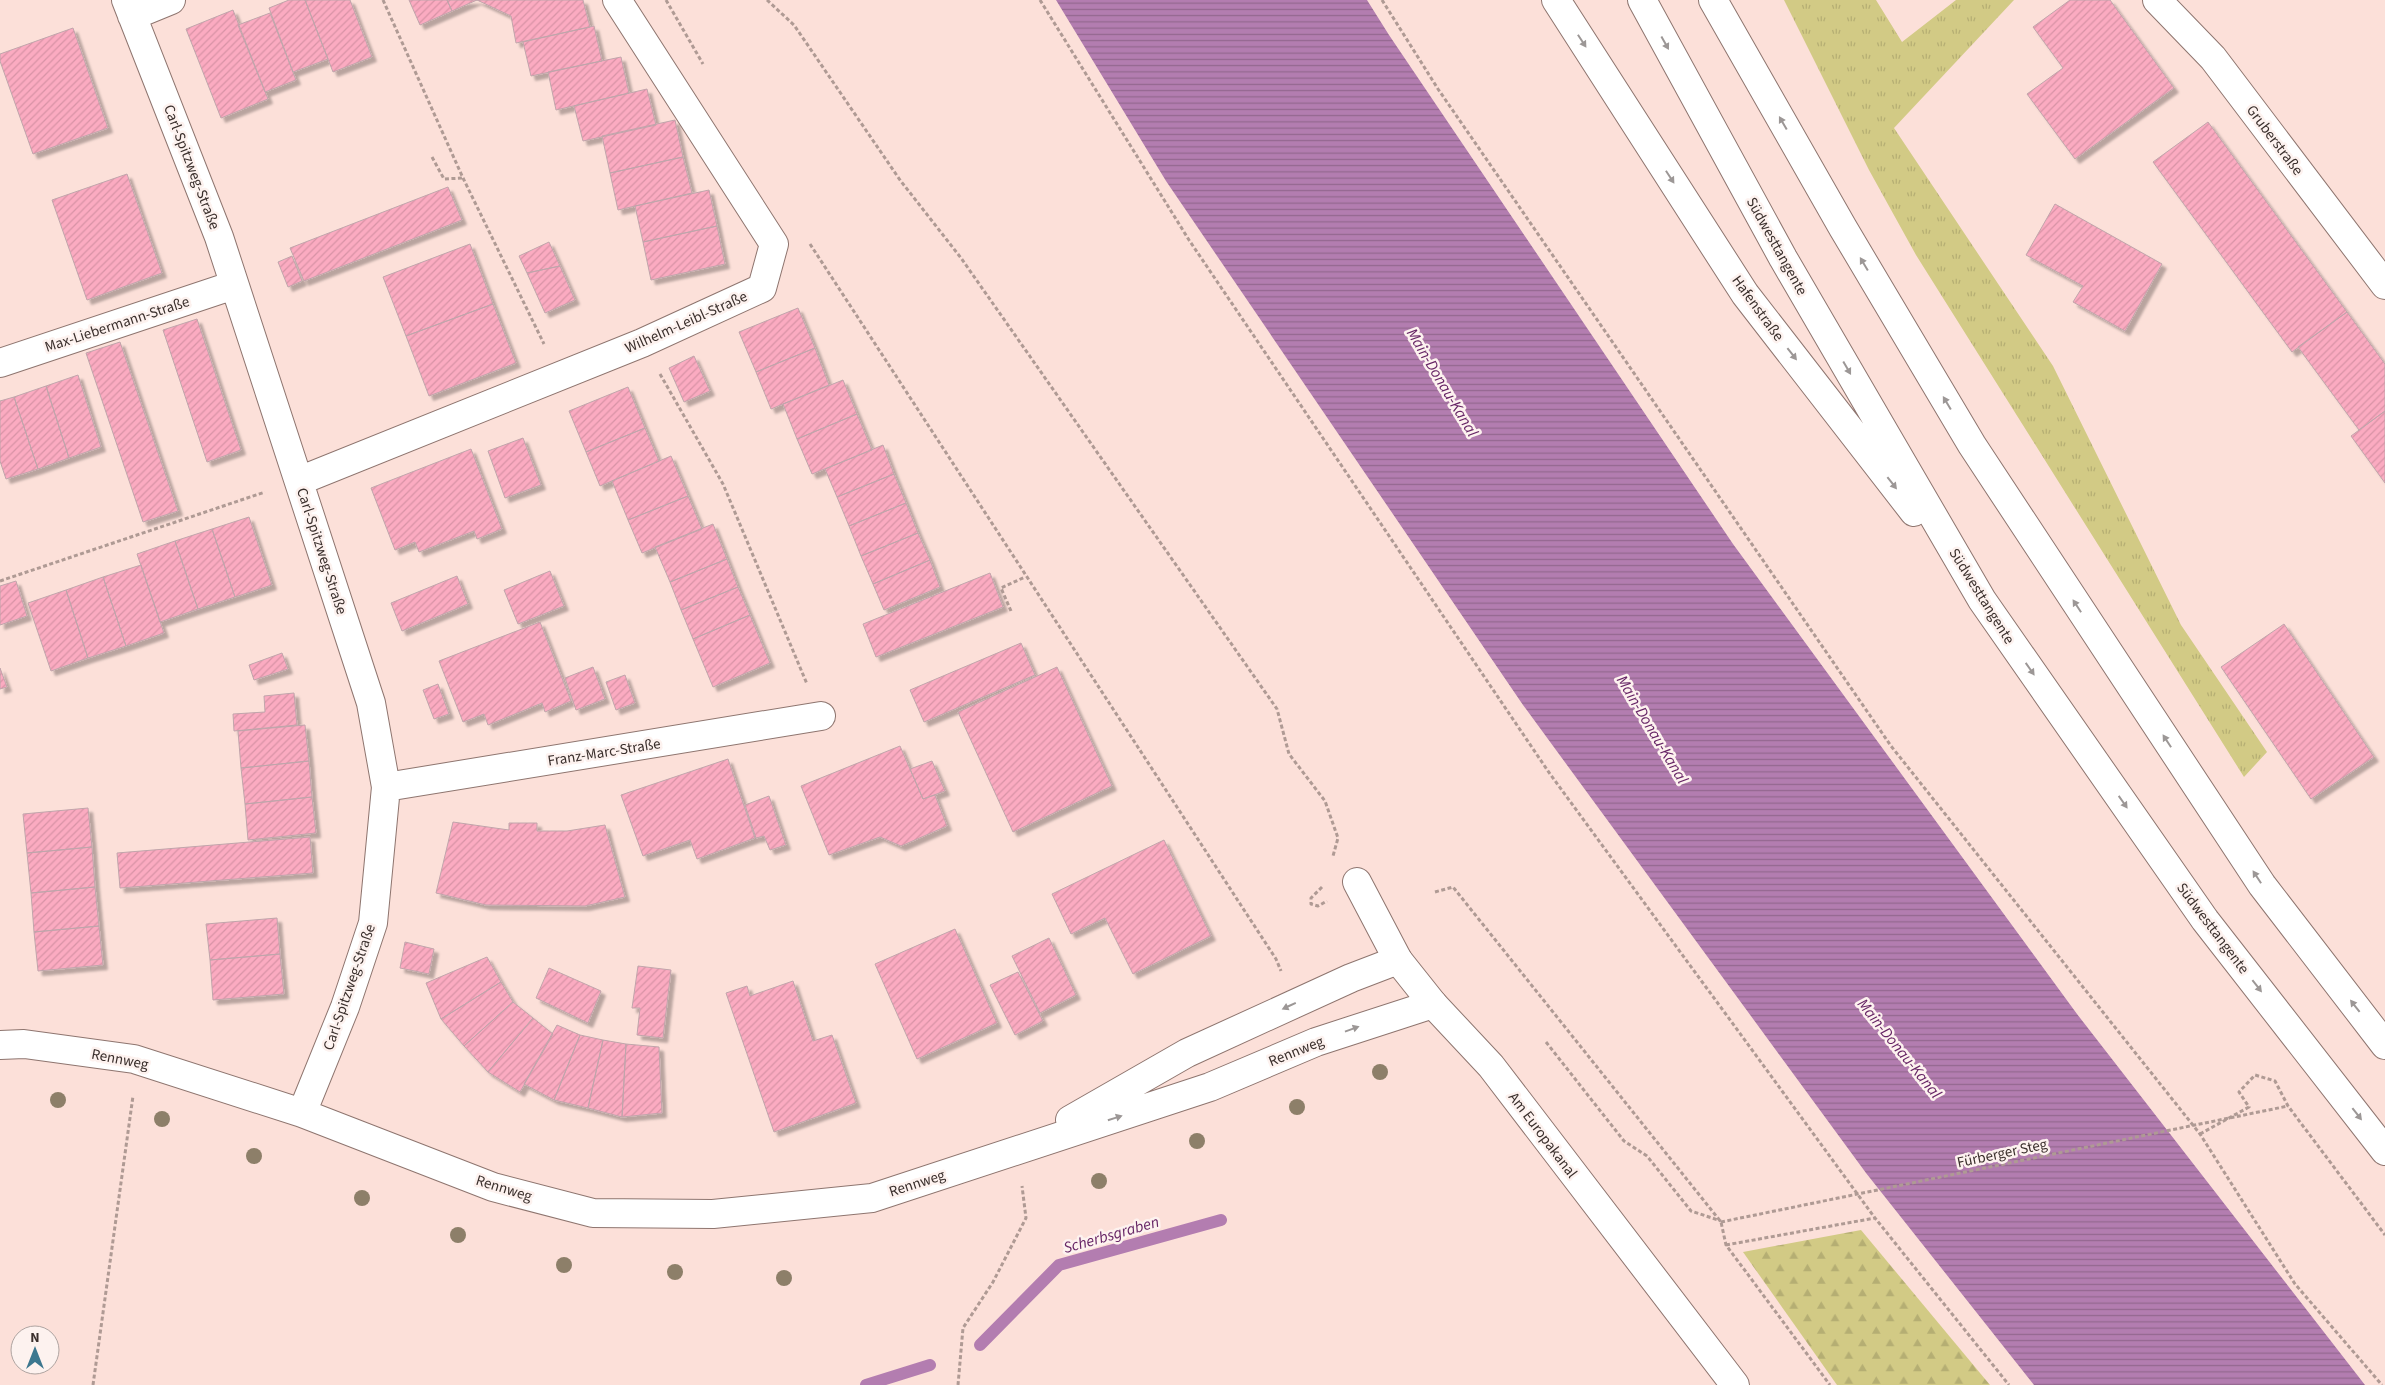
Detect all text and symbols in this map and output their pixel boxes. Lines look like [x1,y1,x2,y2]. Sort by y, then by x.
one-way arrow [1577,34,1587,48]
one-way arrow [1661,35,1669,50]
street label: Gruberstraße [2241,101,2308,180]
street label: Carl-Spitzweg-Straße [158,102,225,233]
one-way arrow [1779,115,1787,130]
one-way arrow [1665,171,1675,184]
street label: Südwesttangente [1741,193,1812,299]
one-way arrow [1859,257,1868,270]
street label: Hafenstraße [1727,271,1789,346]
street label: Wilhelm-Leibl-Straße [622,286,751,359]
street label: Max-Liebermann-Straße [42,291,192,358]
water label: Main-Donau-Kanal [1401,324,1483,441]
one-way arrow [1787,347,1798,360]
one-way arrow [1843,360,1851,375]
one-way arrow [1942,397,1951,410]
one-way arrow [1886,476,1897,489]
street label: Carl-Spitzweg-Straße [291,485,352,617]
street label: Südwesttangente [1944,544,2019,648]
one-way arrow [2073,599,2082,612]
one-way arrow [2025,662,2035,675]
water label: Main-Donau-Kanal [1611,671,1693,788]
street label: Franz-Marc-Straße [546,733,662,772]
one-way arrow [2162,735,2172,748]
one-way arrow [2118,795,2128,809]
one-way arrow [2252,870,2261,884]
street label: Südwesttangente [2171,878,2254,978]
street label: Carl-Spitzweg-Straße [318,921,381,1053]
one-way arrow [2251,979,2262,992]
water label: Main-Donau-Kanal [1852,994,1946,1103]
one-way arrow [2350,1000,2361,1013]
one-way arrow [1281,1002,1296,1011]
one-way arrow [1345,1025,1360,1033]
street label: Rennweg [1265,1031,1327,1072]
street label: Rennweg [90,1044,151,1075]
street label: Am Europakanal [1503,1088,1582,1183]
one-way arrow [2351,1107,2362,1120]
one-way arrow [1107,1114,1122,1121]
street label: Fürberger Steg [1955,1134,2050,1173]
street label: Rennweg [886,1164,948,1202]
street label: Rennweg [473,1170,535,1207]
water label: Scherbsgraben [1061,1211,1162,1259]
north arrow [10,1325,60,1375]
text: N [30,1328,40,1348]

